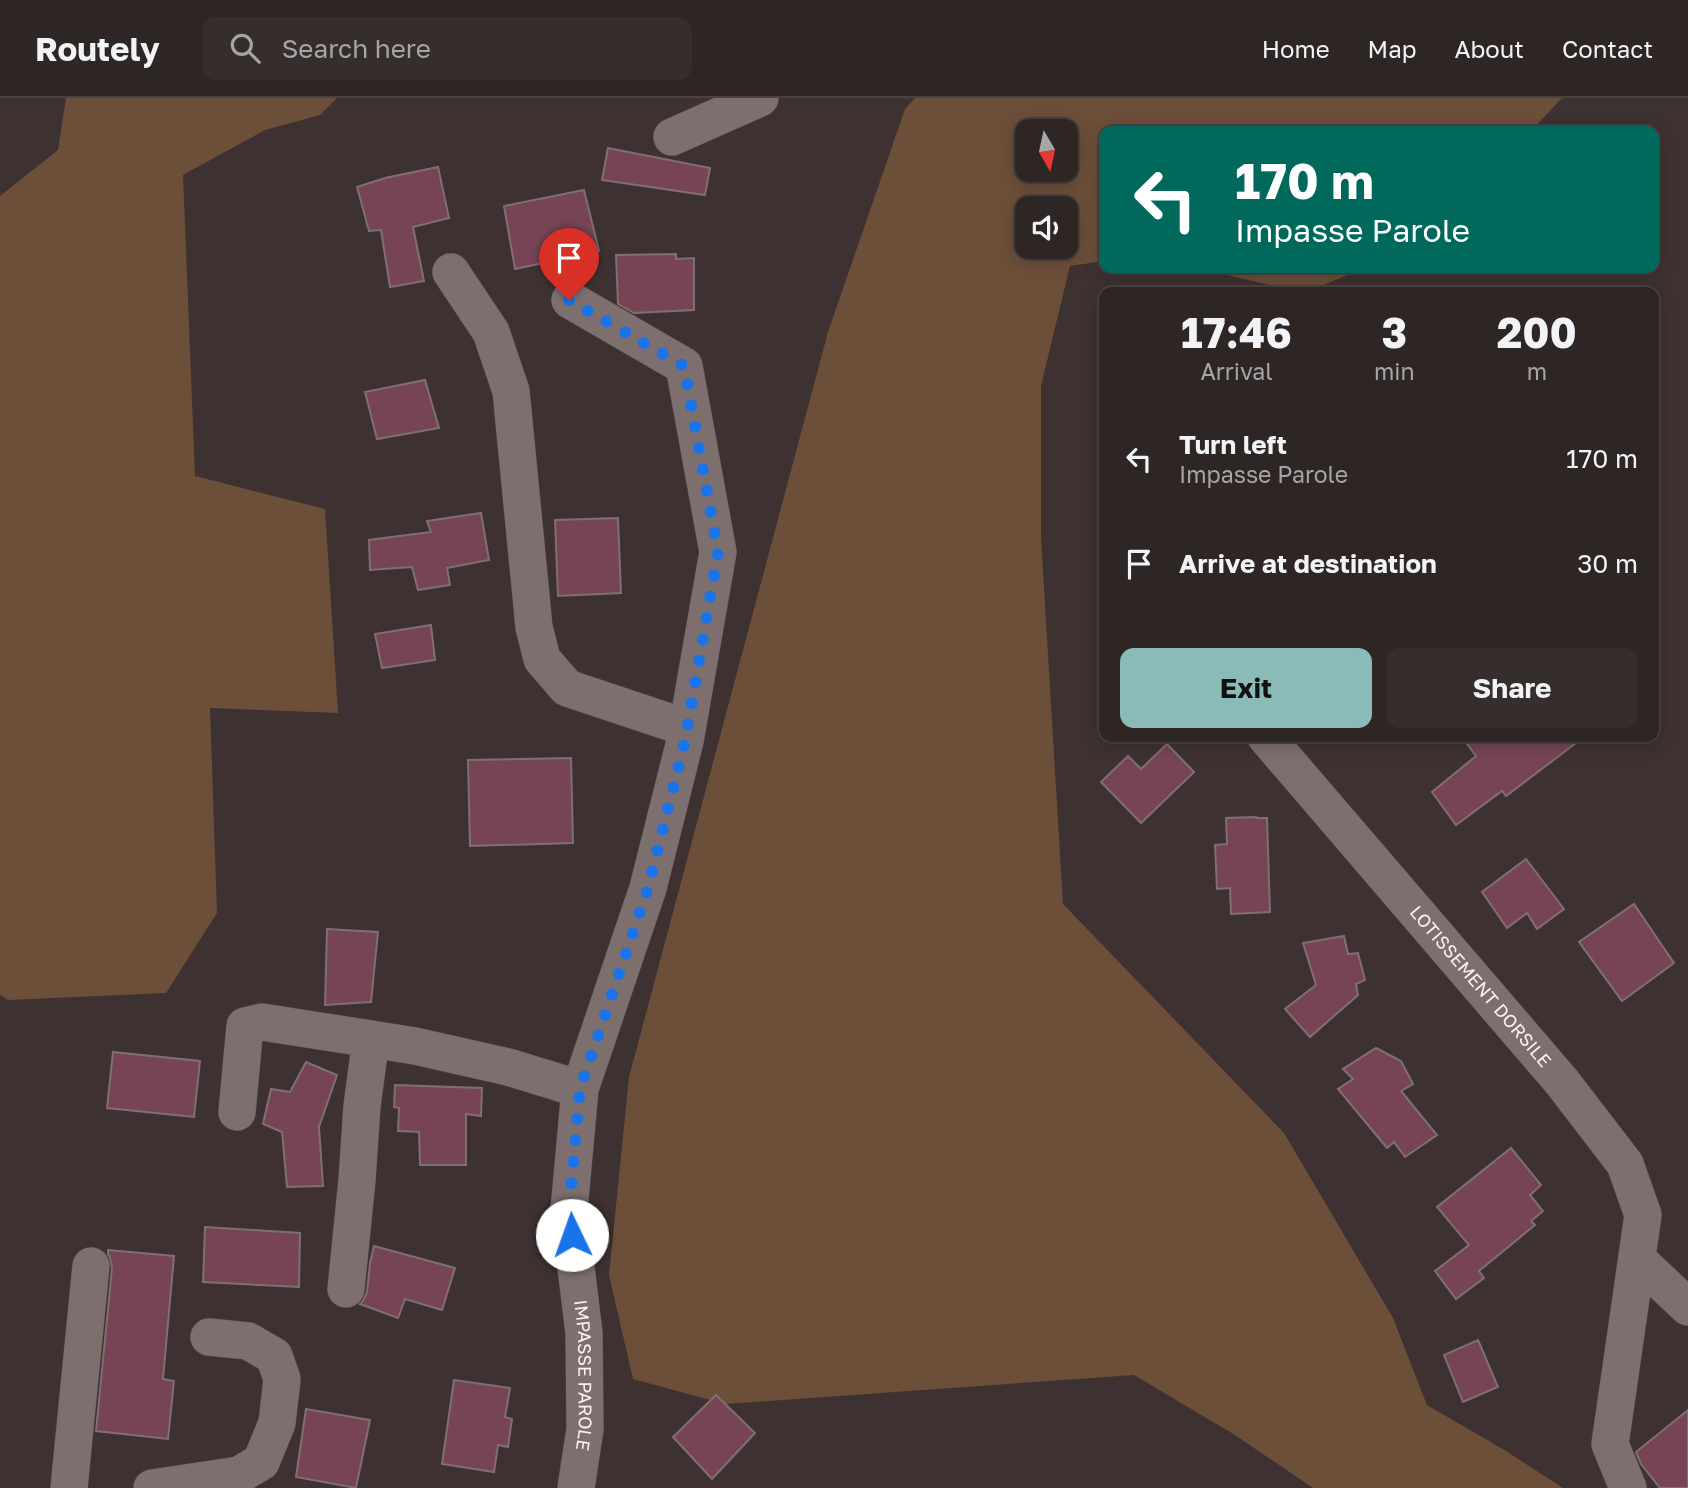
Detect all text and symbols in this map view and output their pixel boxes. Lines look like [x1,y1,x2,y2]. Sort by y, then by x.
search box [202,17,692,80]
text: Routely [35,29,160,68]
icon: search [226,29,264,67]
text: Search here [282,33,431,64]
text: Home [1262,34,1330,63]
text: Map [1368,34,1417,63]
text: About [1455,34,1524,63]
text: Contact [1562,34,1653,63]
north arrow [1015,119,1078,182]
map controls [1015,119,1078,259]
text: 170 m [1235,151,1374,210]
icon: left [1120,154,1211,245]
button: sound [1015,196,1078,259]
text: Impasse Parole [1235,211,1470,249]
pin [539,228,599,300]
icon: arrive [550,239,588,277]
text: 17:46 [1181,307,1292,357]
text: 3 [1382,307,1407,357]
text: 200 [1497,307,1577,357]
text: Arrival [1200,357,1273,385]
text: min [1374,357,1415,385]
text: m [1527,357,1547,385]
text: Turn left [1179,429,1287,460]
icon: left [1120,440,1158,478]
text: 170 m [1566,443,1638,474]
text: Impasse Parole [1179,460,1348,488]
icon: arrive [1120,545,1158,583]
text: Arrive at destination [1179,548,1437,579]
text: 30 m [1577,548,1638,579]
button: Exit [1120,648,1372,728]
button: Share [1386,648,1638,728]
street label: LOTISSEMENT DORSILE [1406,901,1556,1071]
position arrow [535,1198,609,1272]
street label: IMPASSE PAROLE [570,1298,597,1452]

